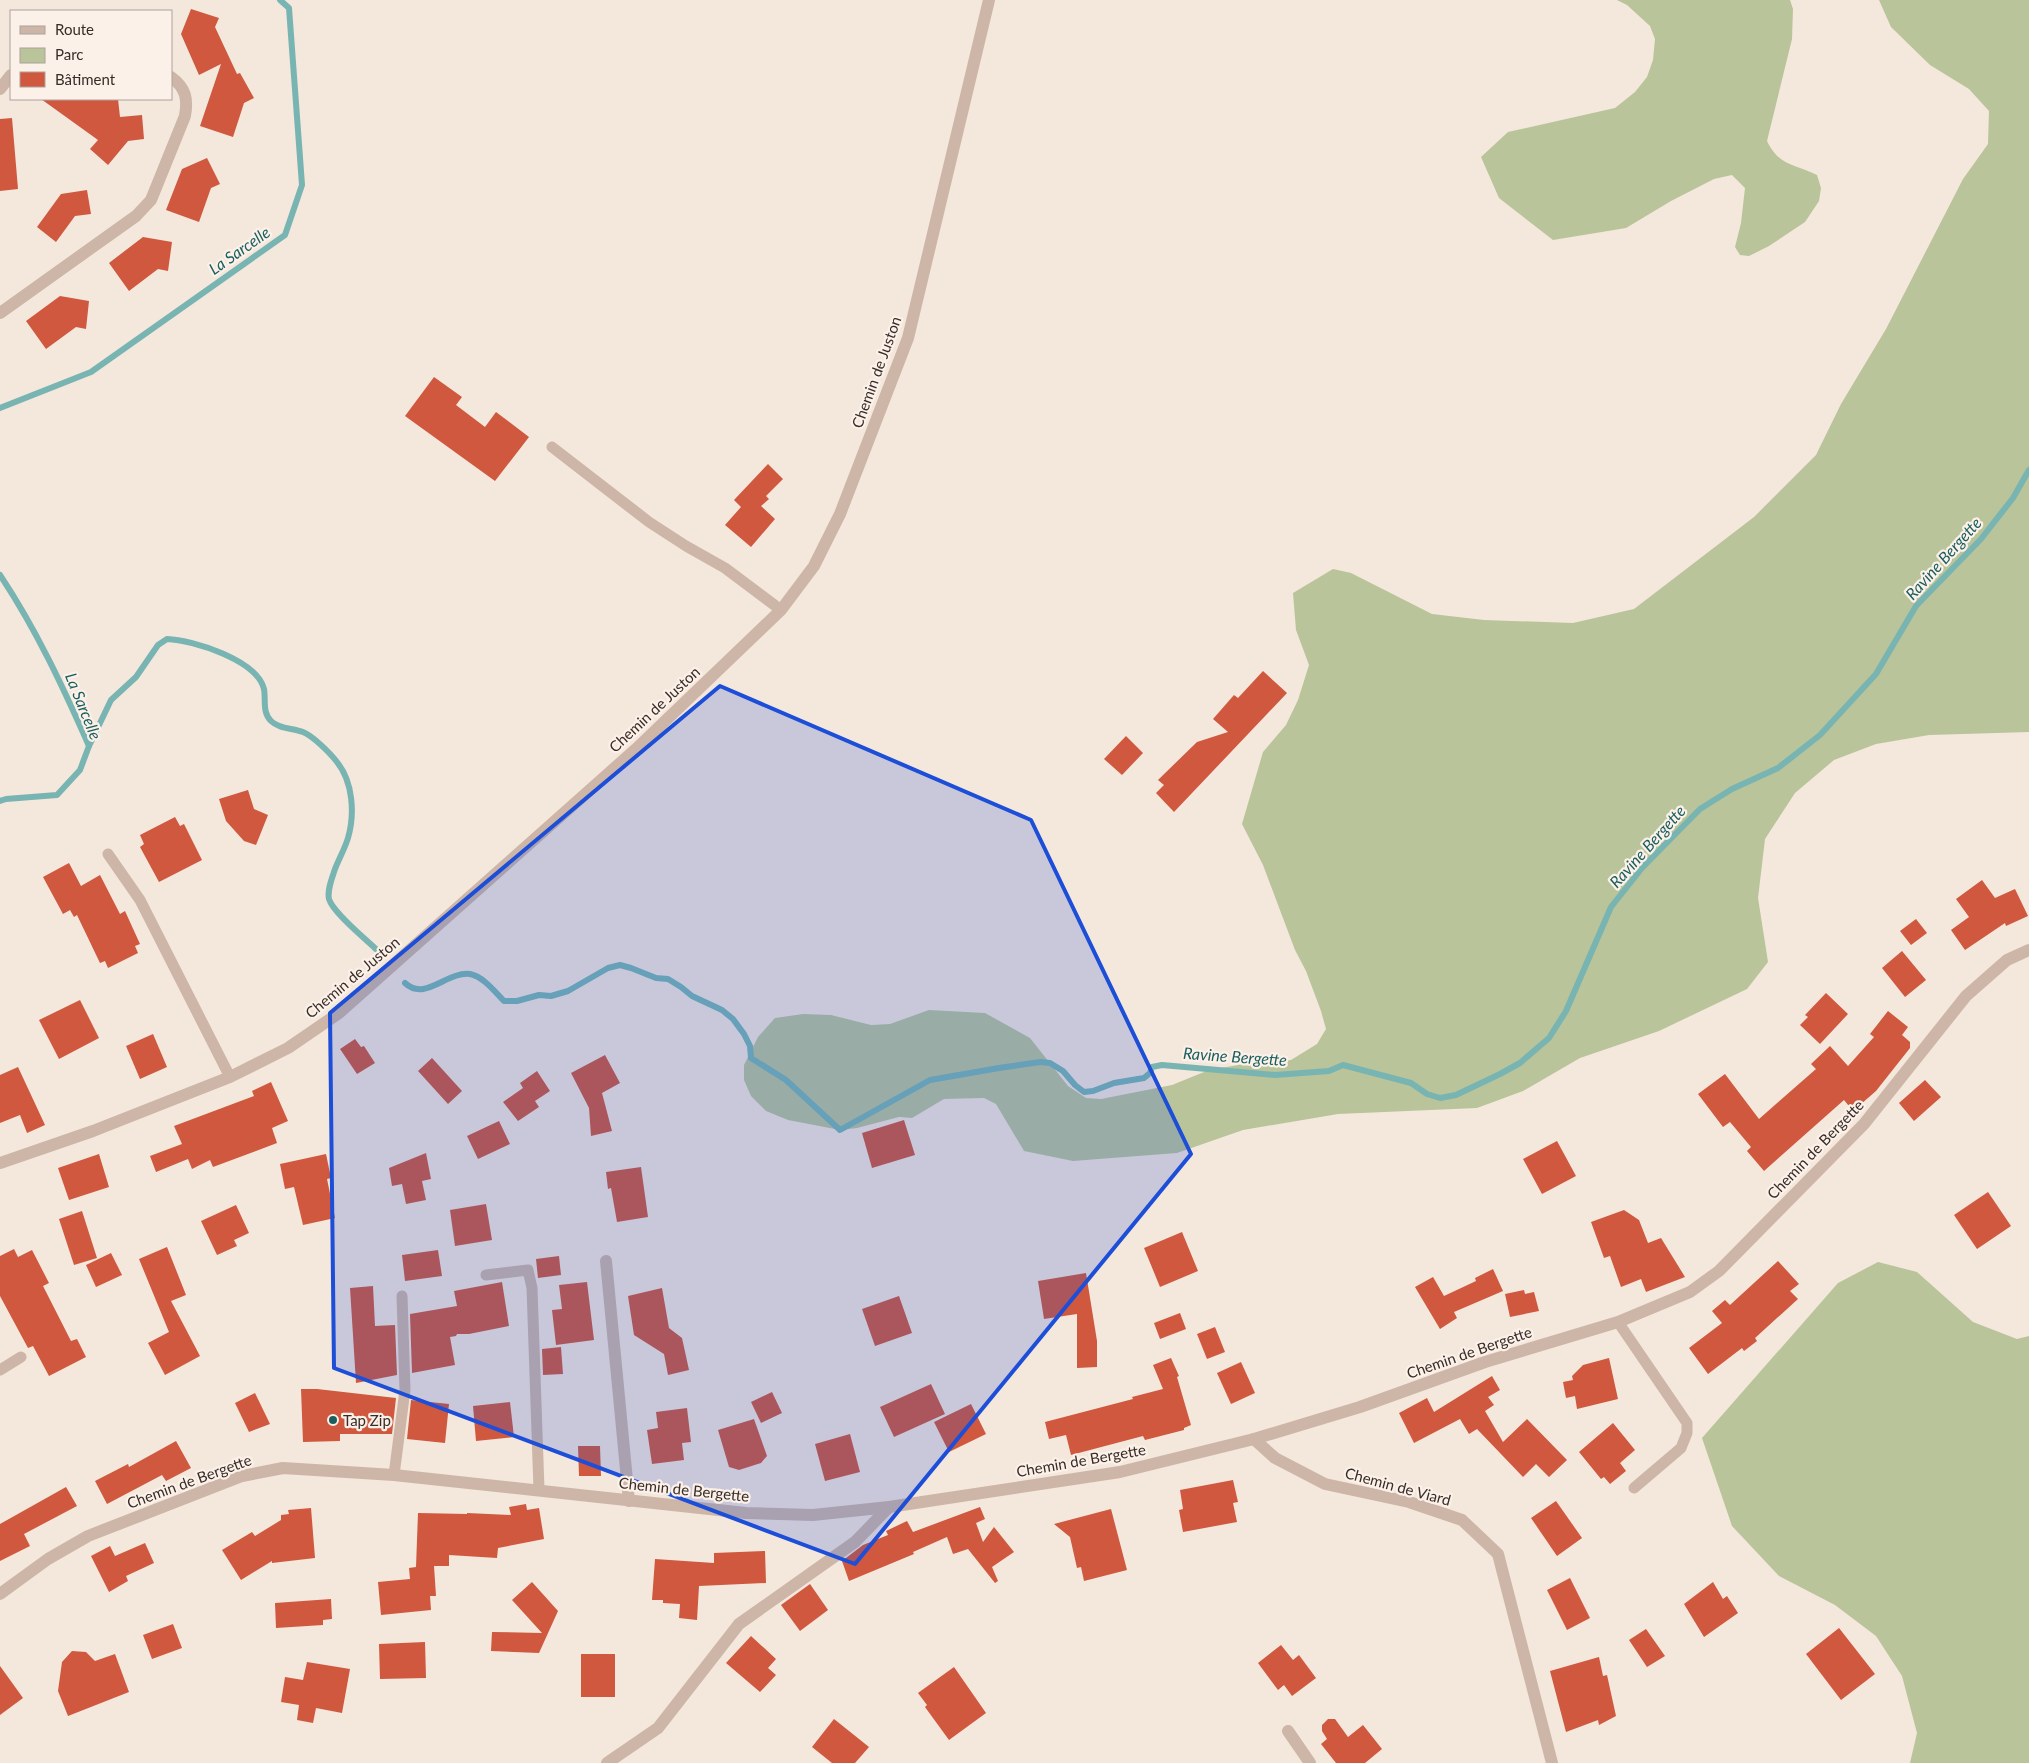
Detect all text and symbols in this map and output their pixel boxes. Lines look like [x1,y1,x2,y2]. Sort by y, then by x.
legend [10,10,172,100]
text: Route [55,20,94,38]
text: Parc [55,45,84,63]
text: Bâtiment [55,70,116,88]
water label: La Sarcelle [205,222,274,278]
street label: Chemin de Juston [847,314,905,430]
water label: Ravine Bergette [1901,513,1985,603]
street label: Chemin de Juston [605,662,703,756]
water label: La Sarcelle [62,670,106,742]
water label: Ravine Bergette [1605,801,1689,891]
street label: Chemin de Juston [301,932,403,1022]
water label: Ravine Bergette [1182,1043,1288,1069]
street label: Chemin de Bergette [1763,1096,1867,1202]
street label: Chemin de Bergette [1404,1322,1534,1382]
place label: Tap Zip [343,1411,391,1429]
marker: Tap Zip [327,1414,339,1426]
street label: Chemin de Bergette [1015,1440,1147,1480]
street label: Chemin de Bergette [124,1450,254,1512]
street label: Chemin de Viard [1343,1463,1453,1509]
street label: Chemin de Bergette [618,1473,750,1505]

